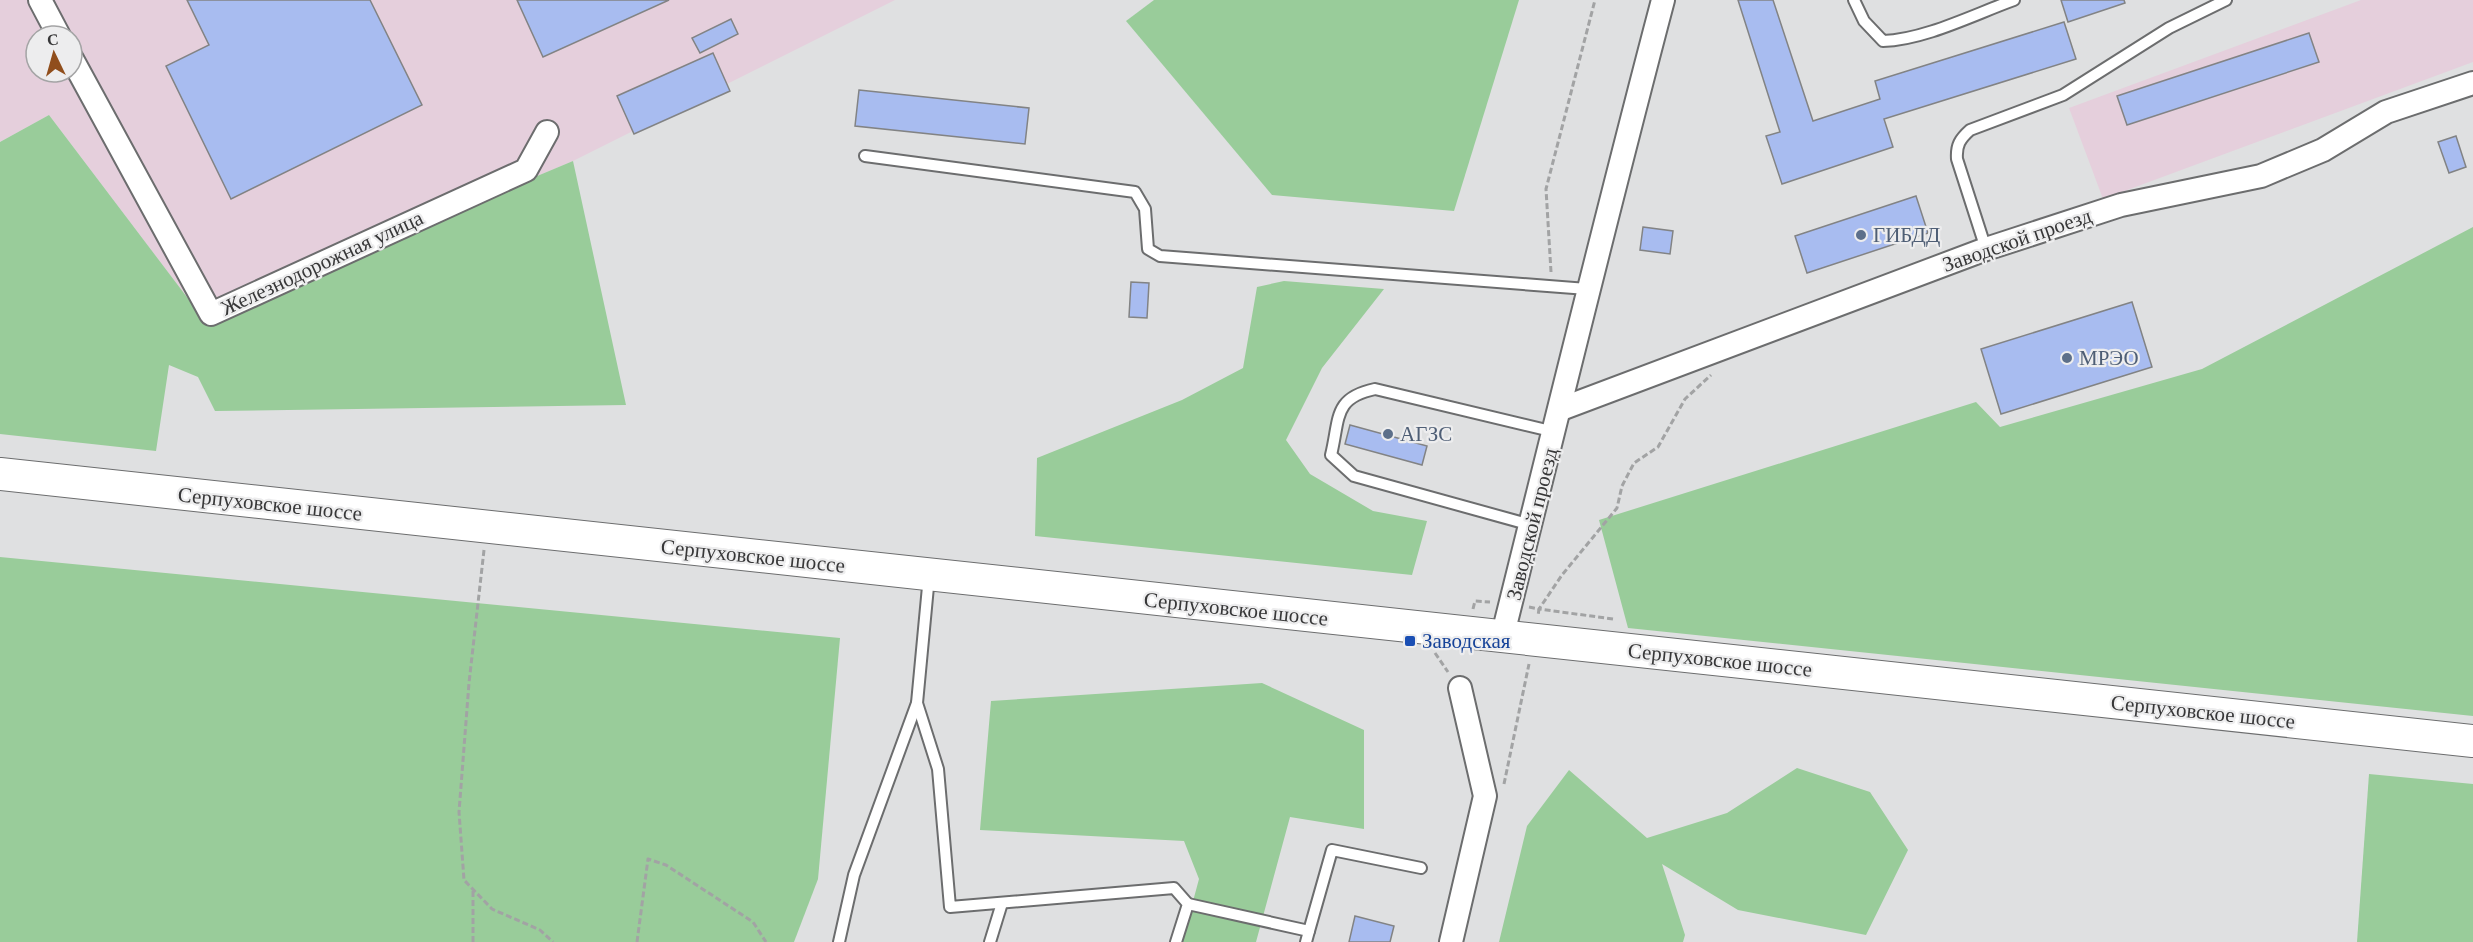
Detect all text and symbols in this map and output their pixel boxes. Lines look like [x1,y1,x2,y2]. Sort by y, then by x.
north arrow [24,24,84,84]
text: С [46,31,59,49]
street label: Заводской проезд [1939,203,2095,277]
street label: Железнодорожная улица [217,205,427,320]
place label: ГИБДД [1873,223,1940,247]
marker: ГИБДД [1854,228,1868,242]
place label: МРЭО [2079,346,2139,370]
marker: МРЭО [2060,351,2074,365]
place label: АГЗС [1400,422,1452,446]
marker: АГЗС [1381,427,1395,441]
street label: Заводской проезд [1501,445,1563,603]
street label: Серпуховское шоссе [177,482,363,526]
street label: Серпуховское шоссе [660,534,846,578]
street label: Серпуховское шоссе [1143,587,1329,631]
place label: Заводская [1422,629,1511,653]
marker: Заводская [1403,634,1417,648]
street label: Серпуховское шоссе [1627,638,1813,682]
street label: Серпуховское шоссе [2110,690,2296,734]

